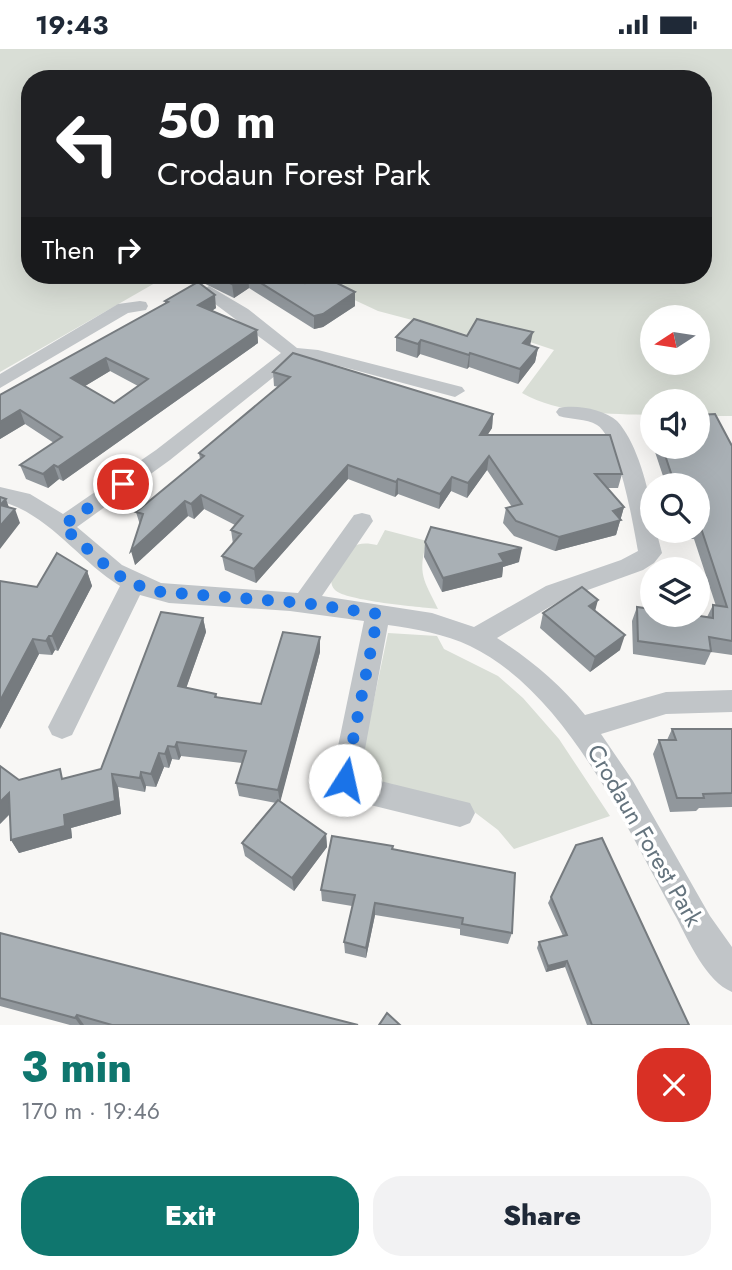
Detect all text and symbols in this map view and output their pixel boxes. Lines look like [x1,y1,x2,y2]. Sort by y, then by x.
text: 19:43 [35,6,108,44]
text: 50 m [157,86,276,156]
icon: left [42,98,133,189]
text: Crodaun Forest Park [157,151,430,197]
text: Then [42,231,95,269]
icon: right [109,231,147,269]
north arrow [640,305,710,375]
map controls [640,305,710,627]
button: sound [640,389,710,459]
pin [93,454,153,514]
icon: arrive [104,465,142,503]
button: search [640,473,710,543]
button: layers [640,557,710,627]
street label: Crodaun Forest Park [579,737,712,933]
position arrow [308,743,382,817]
text: 3 min [21,1037,132,1098]
button: close [637,1048,711,1122]
text: 170 m · 19:46 [21,1094,160,1128]
button: Exit [21,1176,359,1256]
button: Share [373,1176,711,1256]

